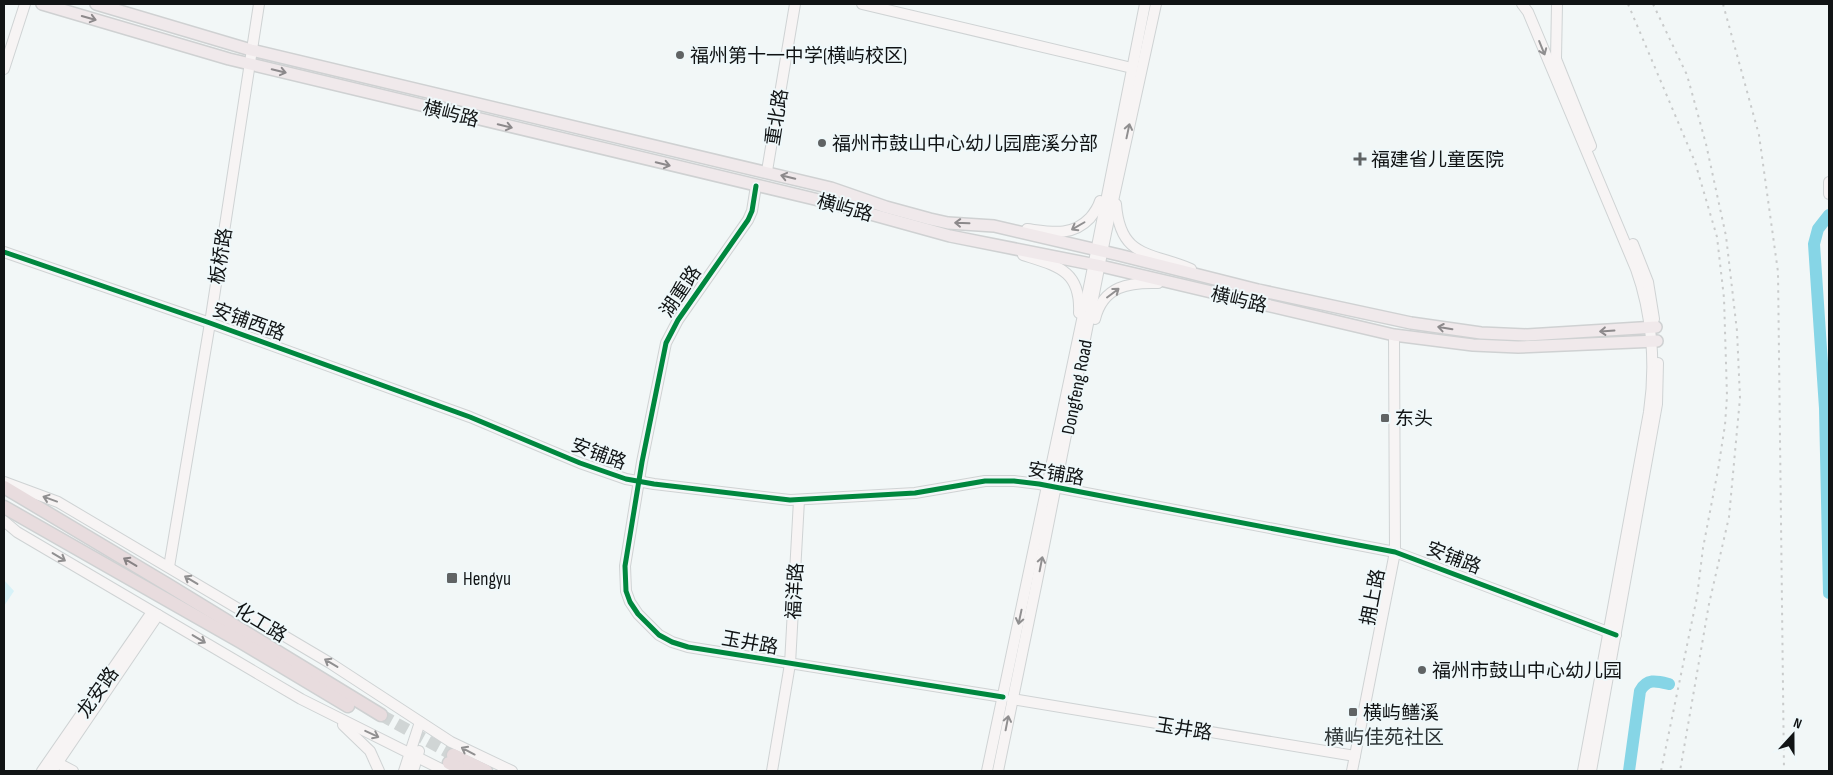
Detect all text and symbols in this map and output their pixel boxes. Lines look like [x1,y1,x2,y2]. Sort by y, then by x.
one-way arrow [81,13,97,23]
one-way arrow [1538,40,1547,55]
place label: 福州第十一中学(横屿校区) [690,45,907,68]
marker: 福州第十一中学(横屿校区) [674,49,686,61]
one-way arrow [271,67,287,76]
street label: 重北路 [762,87,793,147]
street label: 横屿路 [420,96,481,133]
one-way arrow [497,122,513,131]
one-way arrow [1124,123,1133,139]
place label: 福州市鼓山中心幼儿园鹿溪分部 [832,133,1098,156]
marker: 福州市鼓山中心幼儿园鹿溪分部 [816,137,828,149]
place label: 福建省儿童医院 [1371,149,1504,172]
marker: 福建省儿童医院 [1353,152,1367,166]
one-way arrow [655,159,671,169]
one-way arrow [781,171,797,181]
street label: 横屿路 [814,190,875,227]
one-way arrow [954,219,970,228]
one-way arrow [1071,222,1085,232]
street label: 板桥路 [206,226,237,286]
street label: 湖重路 [656,262,707,322]
street label: 横屿路 [1208,283,1269,318]
one-way arrow [1106,287,1119,298]
street label: 安铺西路 [209,299,288,346]
one-way arrow [1437,323,1453,333]
one-way arrow [1599,326,1615,335]
street label: Dongfeng Road [1057,338,1098,437]
place label: 东头 [1395,408,1433,431]
marker: 东头 [1379,412,1391,424]
street label: 安铺路 [568,434,629,475]
street label: 安铺路 [1026,458,1086,491]
one-way arrow [43,494,59,503]
street label: 安铺路 [1423,537,1484,579]
one-way arrow [52,552,66,562]
one-way arrow [124,557,138,567]
one-way arrow [1036,557,1046,573]
street label: 福洋路 [783,562,808,620]
street label: 拥上路 [1357,567,1390,627]
place label: Hengyu [463,568,511,591]
marker: Hengyu [445,571,459,585]
one-way arrow [184,575,198,585]
street label: 化工路 [230,599,291,648]
one-way arrow [1015,609,1024,625]
street label: 玉井路 [720,627,780,660]
one-way arrow [191,635,206,645]
one-way arrow [324,658,338,668]
place label: 福州市鼓山中心幼儿园 [1432,660,1622,683]
street label: 龙安路 [72,663,124,723]
marker: 福州市鼓山中心幼儿园 [1416,664,1428,676]
place label: 横屿鳝溪 [1363,702,1439,725]
marker: 横屿鳝溪 [1347,706,1359,718]
north arrow [1768,710,1818,760]
street label: 玉井路 [1154,714,1214,745]
text: N [1791,714,1804,733]
one-way arrow [1003,716,1013,732]
district label: 横屿佳苑社区 [1324,726,1444,750]
one-way arrow [364,730,379,740]
one-way arrow [460,746,475,756]

